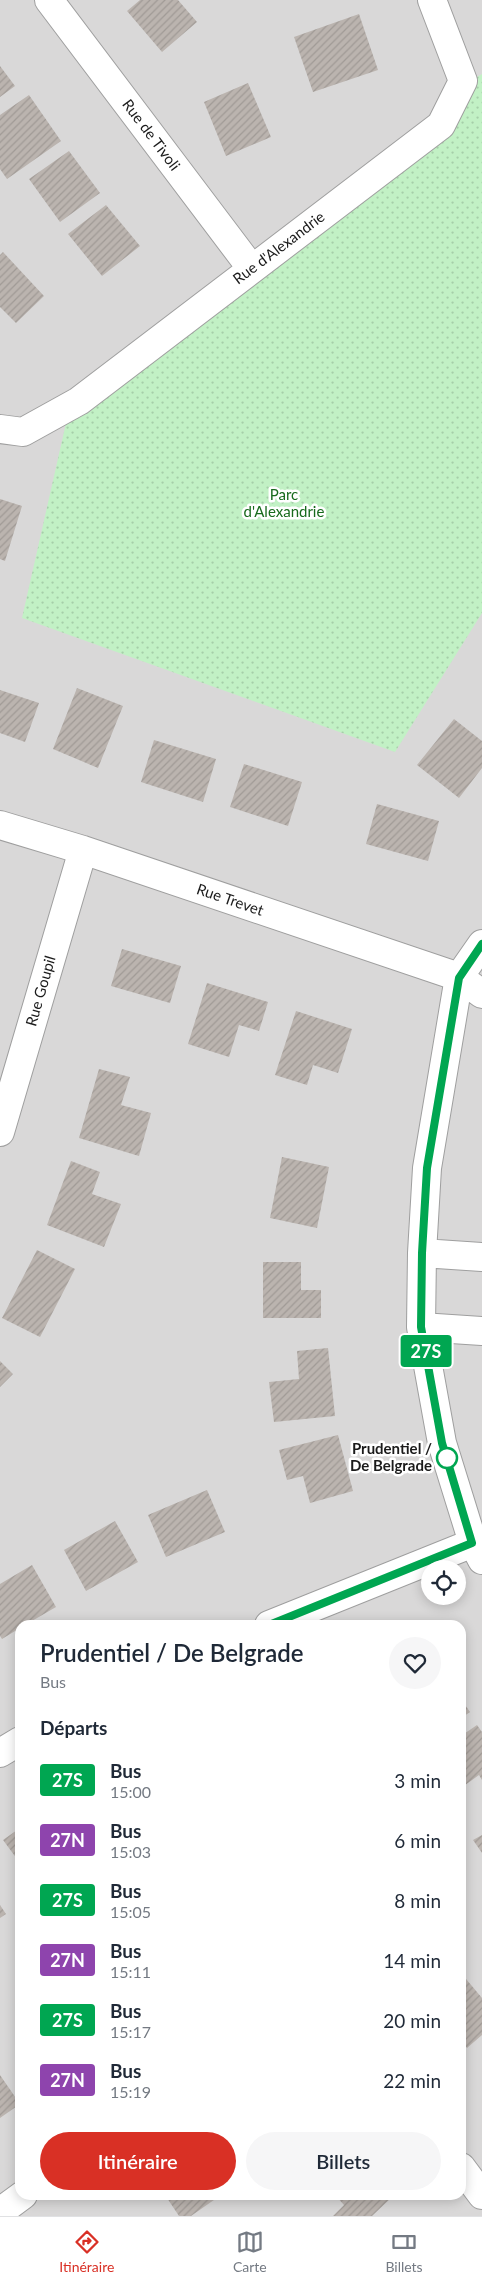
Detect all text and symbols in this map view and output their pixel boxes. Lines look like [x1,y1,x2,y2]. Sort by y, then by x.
street label: Rue de Tivoli [119,95,184,174]
street label: Rue d'Alexandrie [229,207,328,287]
park label: Parc d'Alexandrie [244,485,324,520]
street label: Rue Trevet [194,879,267,919]
street label: Rue Goupil [21,953,59,1028]
line badge: 27S [397,1335,455,1367]
text: 27S [411,1340,441,1362]
place label: Prudentiel / De Belgrade [350,1439,432,1474]
marker: Prudentiel / De Belgrade [436,1447,458,1469]
map controls [421,1560,466,1605]
button: locate [421,1560,466,1605]
button: heart [389,1637,441,1689]
text: Prudentiel / De Belgrade [40,1638,304,1667]
text: Bus [40,1672,66,1691]
text: Départs [40,1716,107,1739]
text: Bus [110,1759,141,1782]
text: 27S [52,1769,83,1791]
text: 3 min [394,1769,441,1792]
text: 15:00 [110,1782,151,1801]
text: Bus [110,1819,141,1842]
text: 27N [50,1829,85,1851]
text: 6 min [394,1829,441,1852]
text: 15:03 [110,1842,151,1861]
text: Bus [110,1879,141,1902]
text: 27S [52,1889,83,1911]
text: 8 min [394,1889,441,1912]
text: 15:05 [110,1902,151,1921]
text: Bus [110,1939,141,1962]
text: 27N [50,1949,85,1971]
text: 14 min [383,1949,441,1972]
text: 15:11 [110,1962,151,1981]
text: Bus [110,1999,141,2022]
text: 27S [52,2009,83,2031]
text: 20 min [383,2009,441,2032]
text: 15:17 [110,2022,151,2041]
text: Bus [110,2059,141,2082]
text: 27N [50,2069,85,2091]
text: 22 min [383,2069,441,2092]
text: 15:19 [110,2082,151,2101]
button: Itinéraire [40,2132,236,2190]
button: Billets [246,2132,441,2190]
tab: Itinéraire [59,2228,114,2275]
tab: Carte [233,2228,267,2275]
tab: Billets [385,2228,423,2275]

